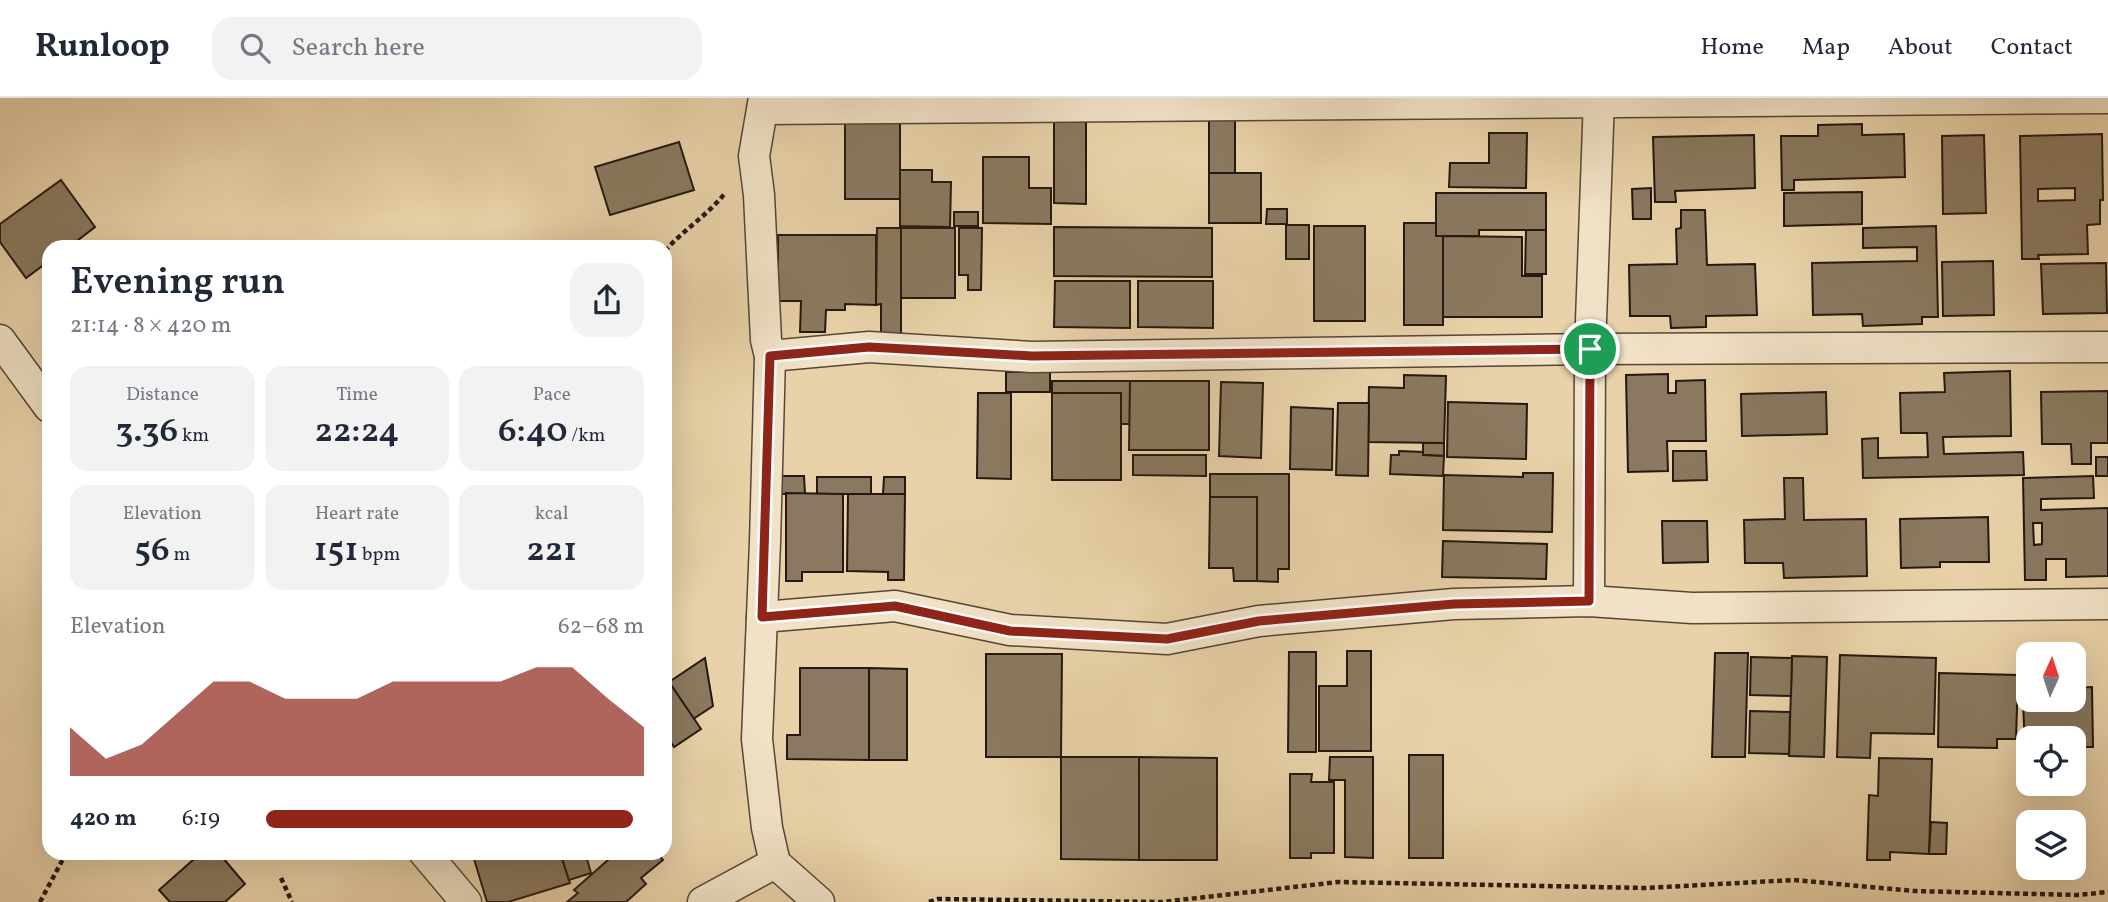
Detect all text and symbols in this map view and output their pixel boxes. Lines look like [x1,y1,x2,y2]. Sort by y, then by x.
search box [212,17,702,80]
text: Runloop [35,25,170,71]
icon: search [236,29,274,67]
text: Search here [292,30,425,66]
text: Home [1700,31,1764,65]
text: Map [1802,31,1850,65]
text: About [1888,31,1953,65]
text: Contact [1991,31,2073,65]
text: Evening run [70,257,285,310]
button: share [570,263,644,337]
text: 21:14 · 8 × 420 m [70,310,231,342]
pin [1560,319,1620,379]
icon: arrive [1571,330,1609,368]
text: Distance [126,382,199,408]
text: Time [336,382,378,408]
text: Pace [533,382,571,408]
text: 3.36 [115,408,178,456]
text: 22:24 [315,408,399,456]
text: 6:40 [498,408,568,456]
text: km [178,423,209,449]
text: /km [568,423,605,449]
text: Elevation [123,501,202,527]
text: Heart rate [315,501,399,527]
text: kcal [535,501,569,527]
text: 56 [134,527,170,575]
text: 151 [314,527,358,575]
text: 221 [526,527,577,575]
text: m [170,542,190,568]
text: bpm [358,542,400,568]
text: Elevation [70,611,166,643]
text: 62–68 m [558,611,644,643]
north arrow [2016,642,2086,712]
map controls [2016,642,2086,880]
button: locate [2016,726,2086,796]
text: 420 m [70,803,137,835]
text: 6:19 [182,803,220,835]
button: layers [2016,810,2086,880]

